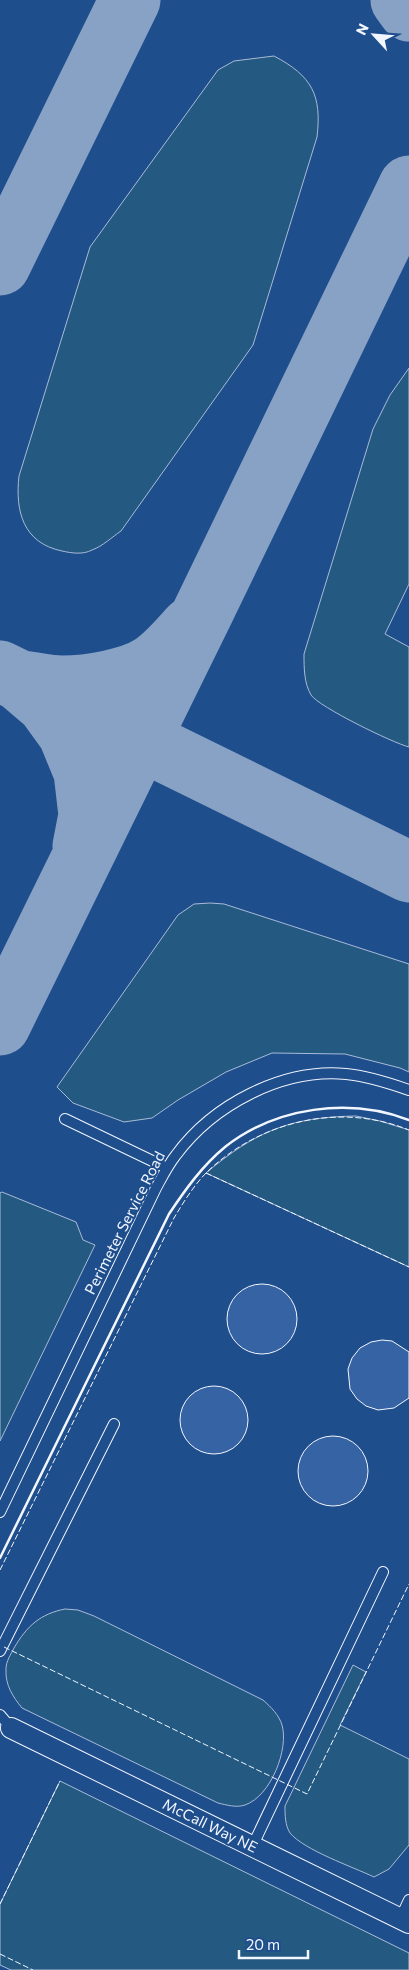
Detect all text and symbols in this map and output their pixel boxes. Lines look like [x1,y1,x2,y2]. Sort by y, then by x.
north arrow [349,10,399,60]
text: N [352,21,372,38]
street label: Perimeter Service Road [80,1148,168,1297]
street label: McCall Way NE [160,1794,261,1856]
scale bar [239,1928,308,1960]
text: 20 m [246,1935,280,1953]

